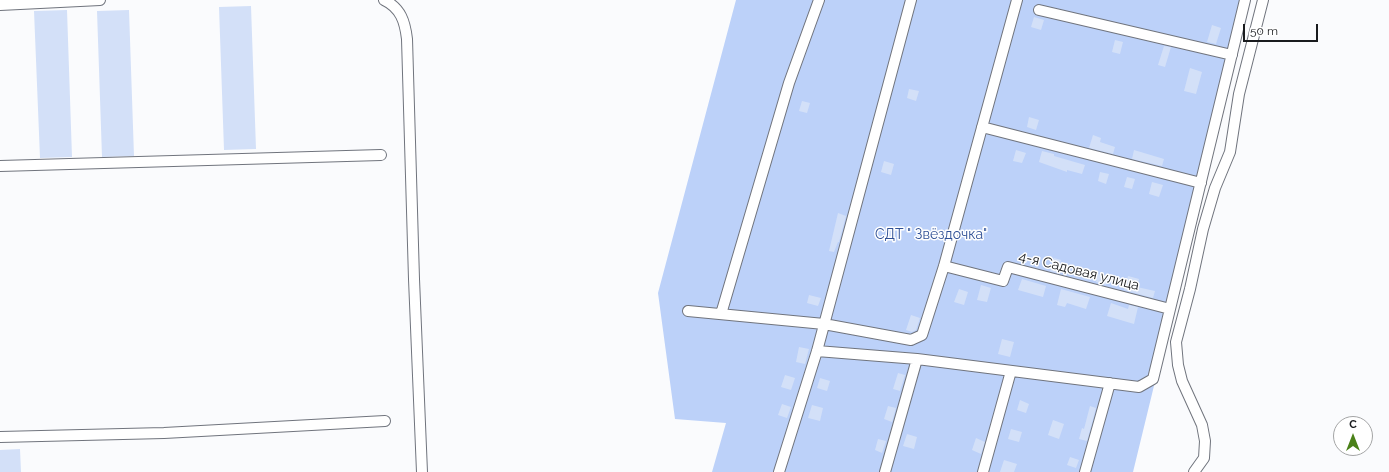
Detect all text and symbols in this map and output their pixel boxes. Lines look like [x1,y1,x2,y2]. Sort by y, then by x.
scale bar [1245,16,1320,42]
text: 50 m [1250,24,1278,38]
park label: СДТ " Звёздочка" [875,227,987,243]
street label: 4-я Садовая улица [1017,248,1141,294]
north arrow [1333,416,1373,456]
text: С [1349,418,1357,431]

